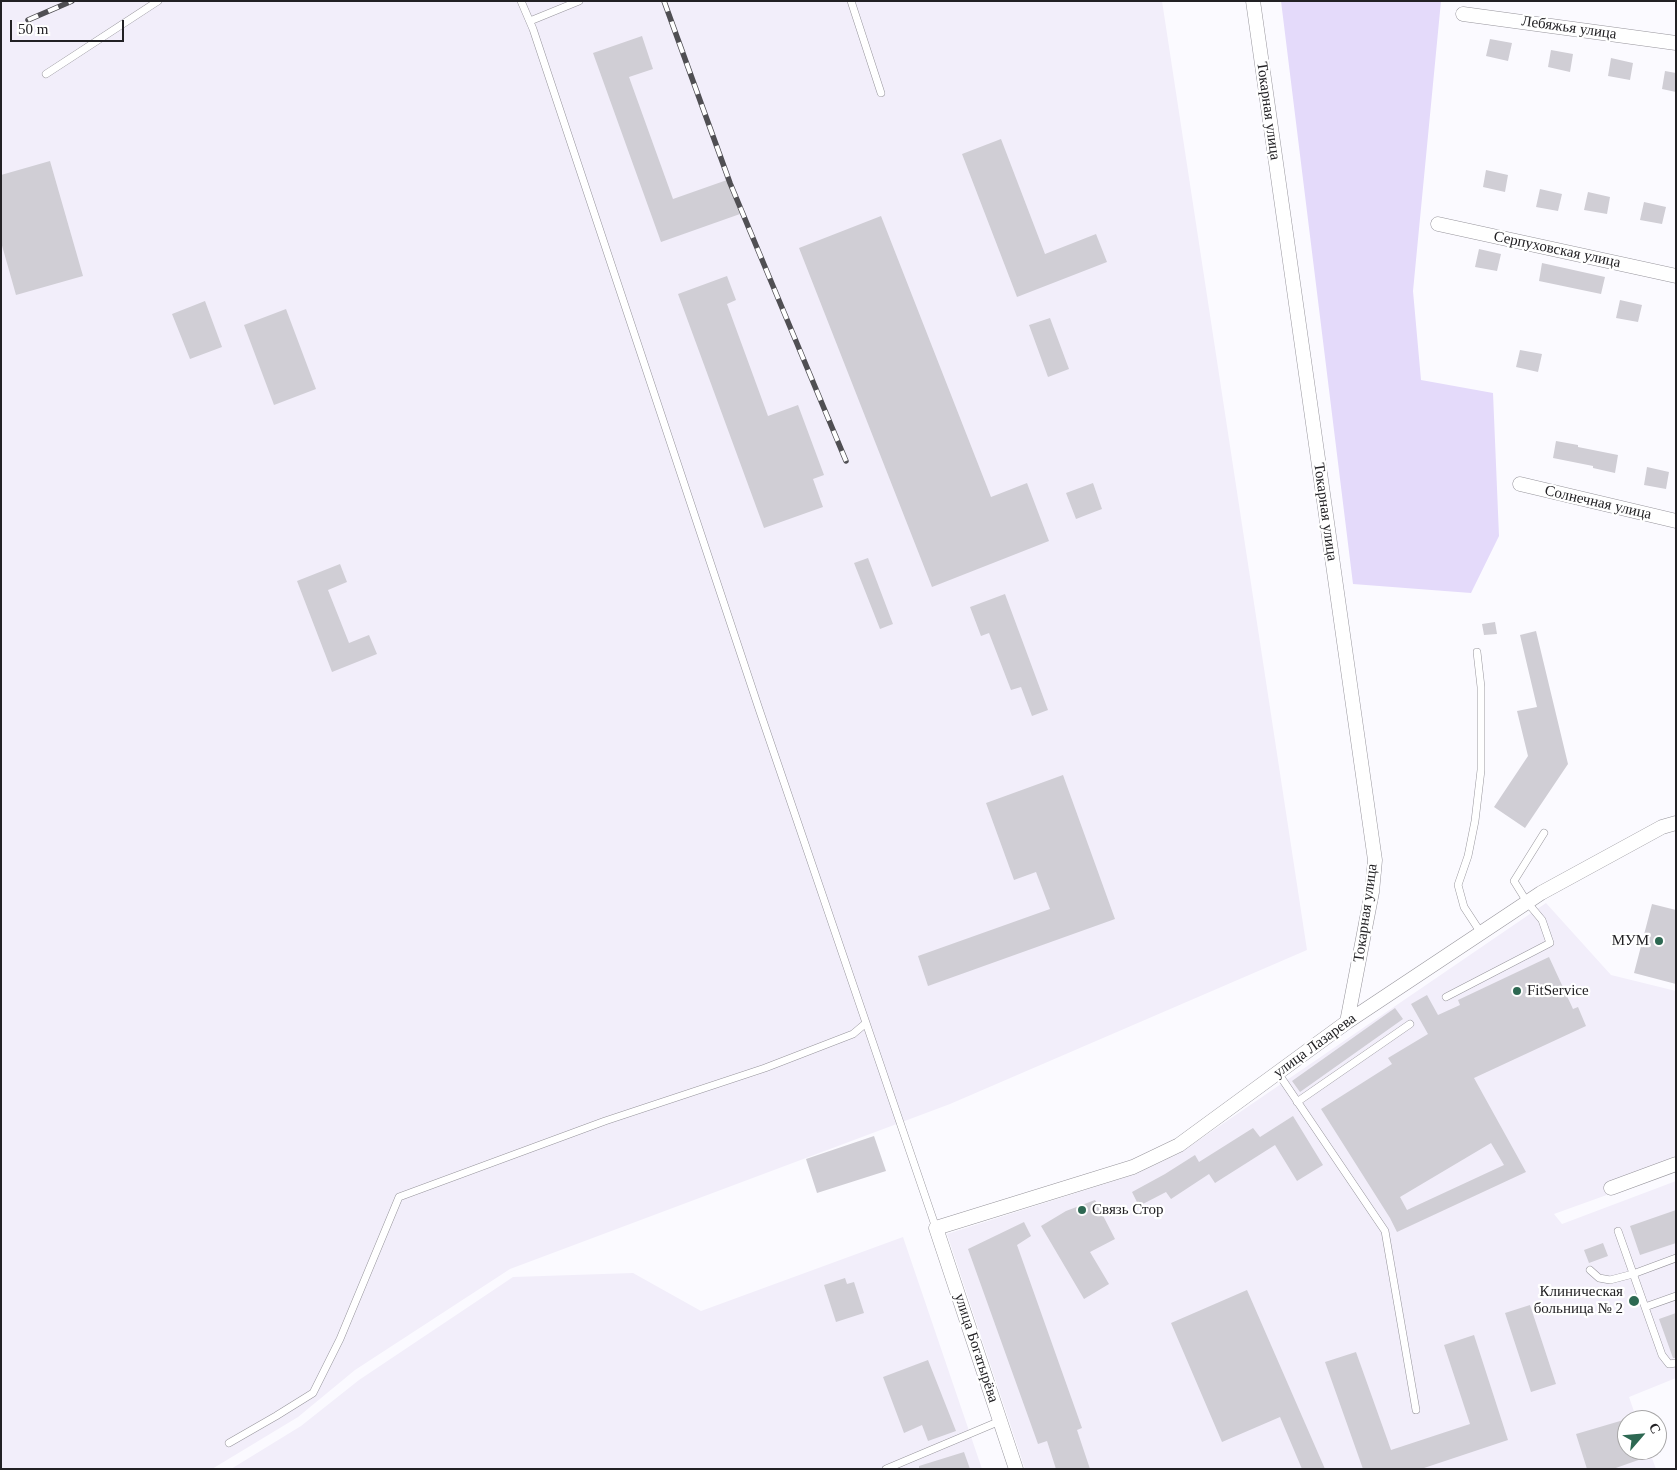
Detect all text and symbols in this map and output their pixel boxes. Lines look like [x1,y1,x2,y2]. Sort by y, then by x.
scale bar [12,10,126,42]
street label: Лебяжья улица [1520,12,1618,44]
text: 50 m [18,21,48,37]
street label: Токарная улица [1252,61,1284,161]
street label: Серпуховская улица [1492,228,1622,272]
street label: Токарная улица [1309,462,1341,562]
street label: Солнечная улица [1543,482,1653,524]
street label: Токарная улица [1350,863,1382,963]
place label: МУМ [1612,932,1649,950]
marker: МУМ [1653,935,1665,947]
place label: FitService [1527,982,1589,1000]
marker: FitService [1511,985,1523,997]
street label: улица Лазарева [1270,1010,1360,1082]
place label: Связь Стор [1092,1201,1163,1219]
marker: Связь Стор [1076,1204,1088,1216]
place label: Клиническая больница № 2 [1534,1283,1623,1318]
street label: улица Богатырёва [950,1291,1002,1405]
marker: Клиническая больница № 2 [1627,1294,1641,1308]
north arrow [1617,1410,1667,1460]
text: С [1646,1421,1664,1436]

